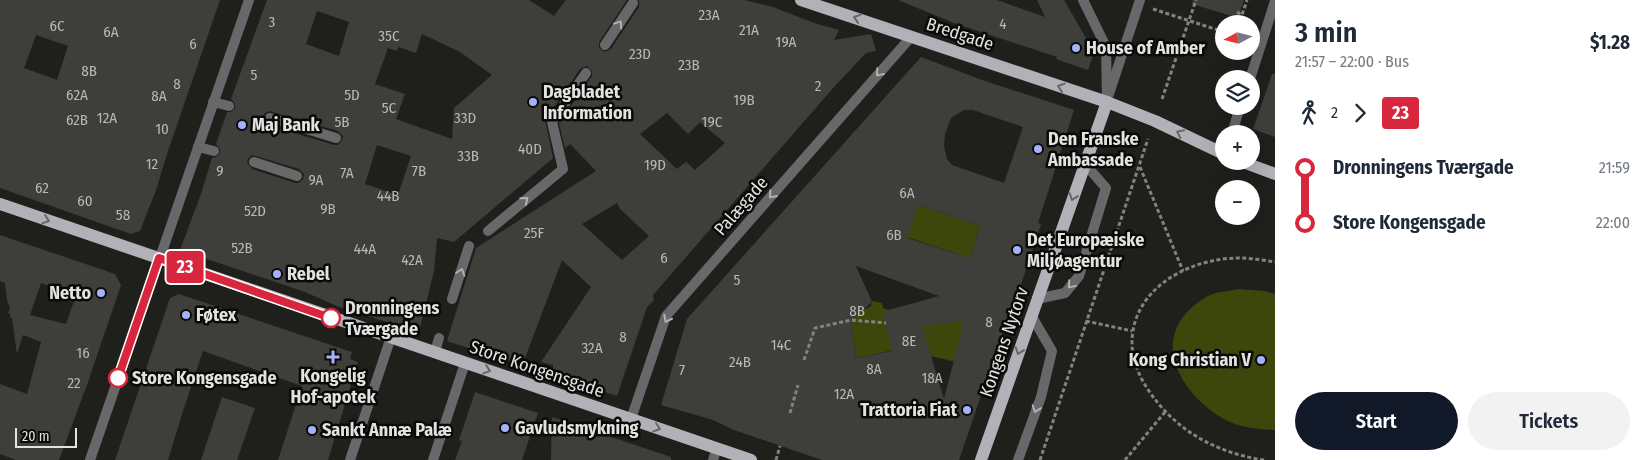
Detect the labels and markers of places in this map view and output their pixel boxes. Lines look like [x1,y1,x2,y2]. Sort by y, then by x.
place label: House of Amber [1086,37,1205,59]
marker: House of Amber [1070,42,1082,54]
place label: Dagbladet Information [543,81,632,124]
marker: Dagbladet Information [527,96,539,108]
place label: Maj Bank [252,114,321,136]
marker: Maj Bank [236,119,248,131]
place label: Den Franske Ambassade [1047,128,1139,171]
marker: Den Franske Ambassade [1032,143,1044,155]
place label: Det Europæiske Miljøagentur [1027,229,1144,272]
marker: Det Europæiske Miljøagentur [1011,244,1023,256]
place label: Rebel [287,263,330,285]
marker: Rebel [271,268,283,280]
place label: Netto [49,282,91,304]
marker: Netto [95,287,107,299]
place label: Dronningens Tværgade [345,297,439,340]
place label: Føtex [196,304,237,326]
marker: Dronningens Tværgade [321,308,341,328]
marker: Føtex [180,309,192,321]
place label: Kong Christian V [1129,349,1252,371]
marker: Kongelig Hof-apotek [327,351,339,363]
marker: Kong Christian V [1255,354,1267,366]
place label: Kongelig Hof-apotek [290,365,376,408]
place label: Store Kongensgade [132,367,277,389]
marker: Store Kongensgade [108,368,128,388]
place label: Trattoria Fiat [860,399,958,421]
marker: Trattoria Fiat [961,404,973,416]
place label: Gavludsmykning [515,417,639,439]
place label: Sankt Annæ Palæ [322,419,452,441]
marker: Gavludsmykning [499,422,511,434]
marker: Sankt Annæ Palæ [306,424,318,436]

